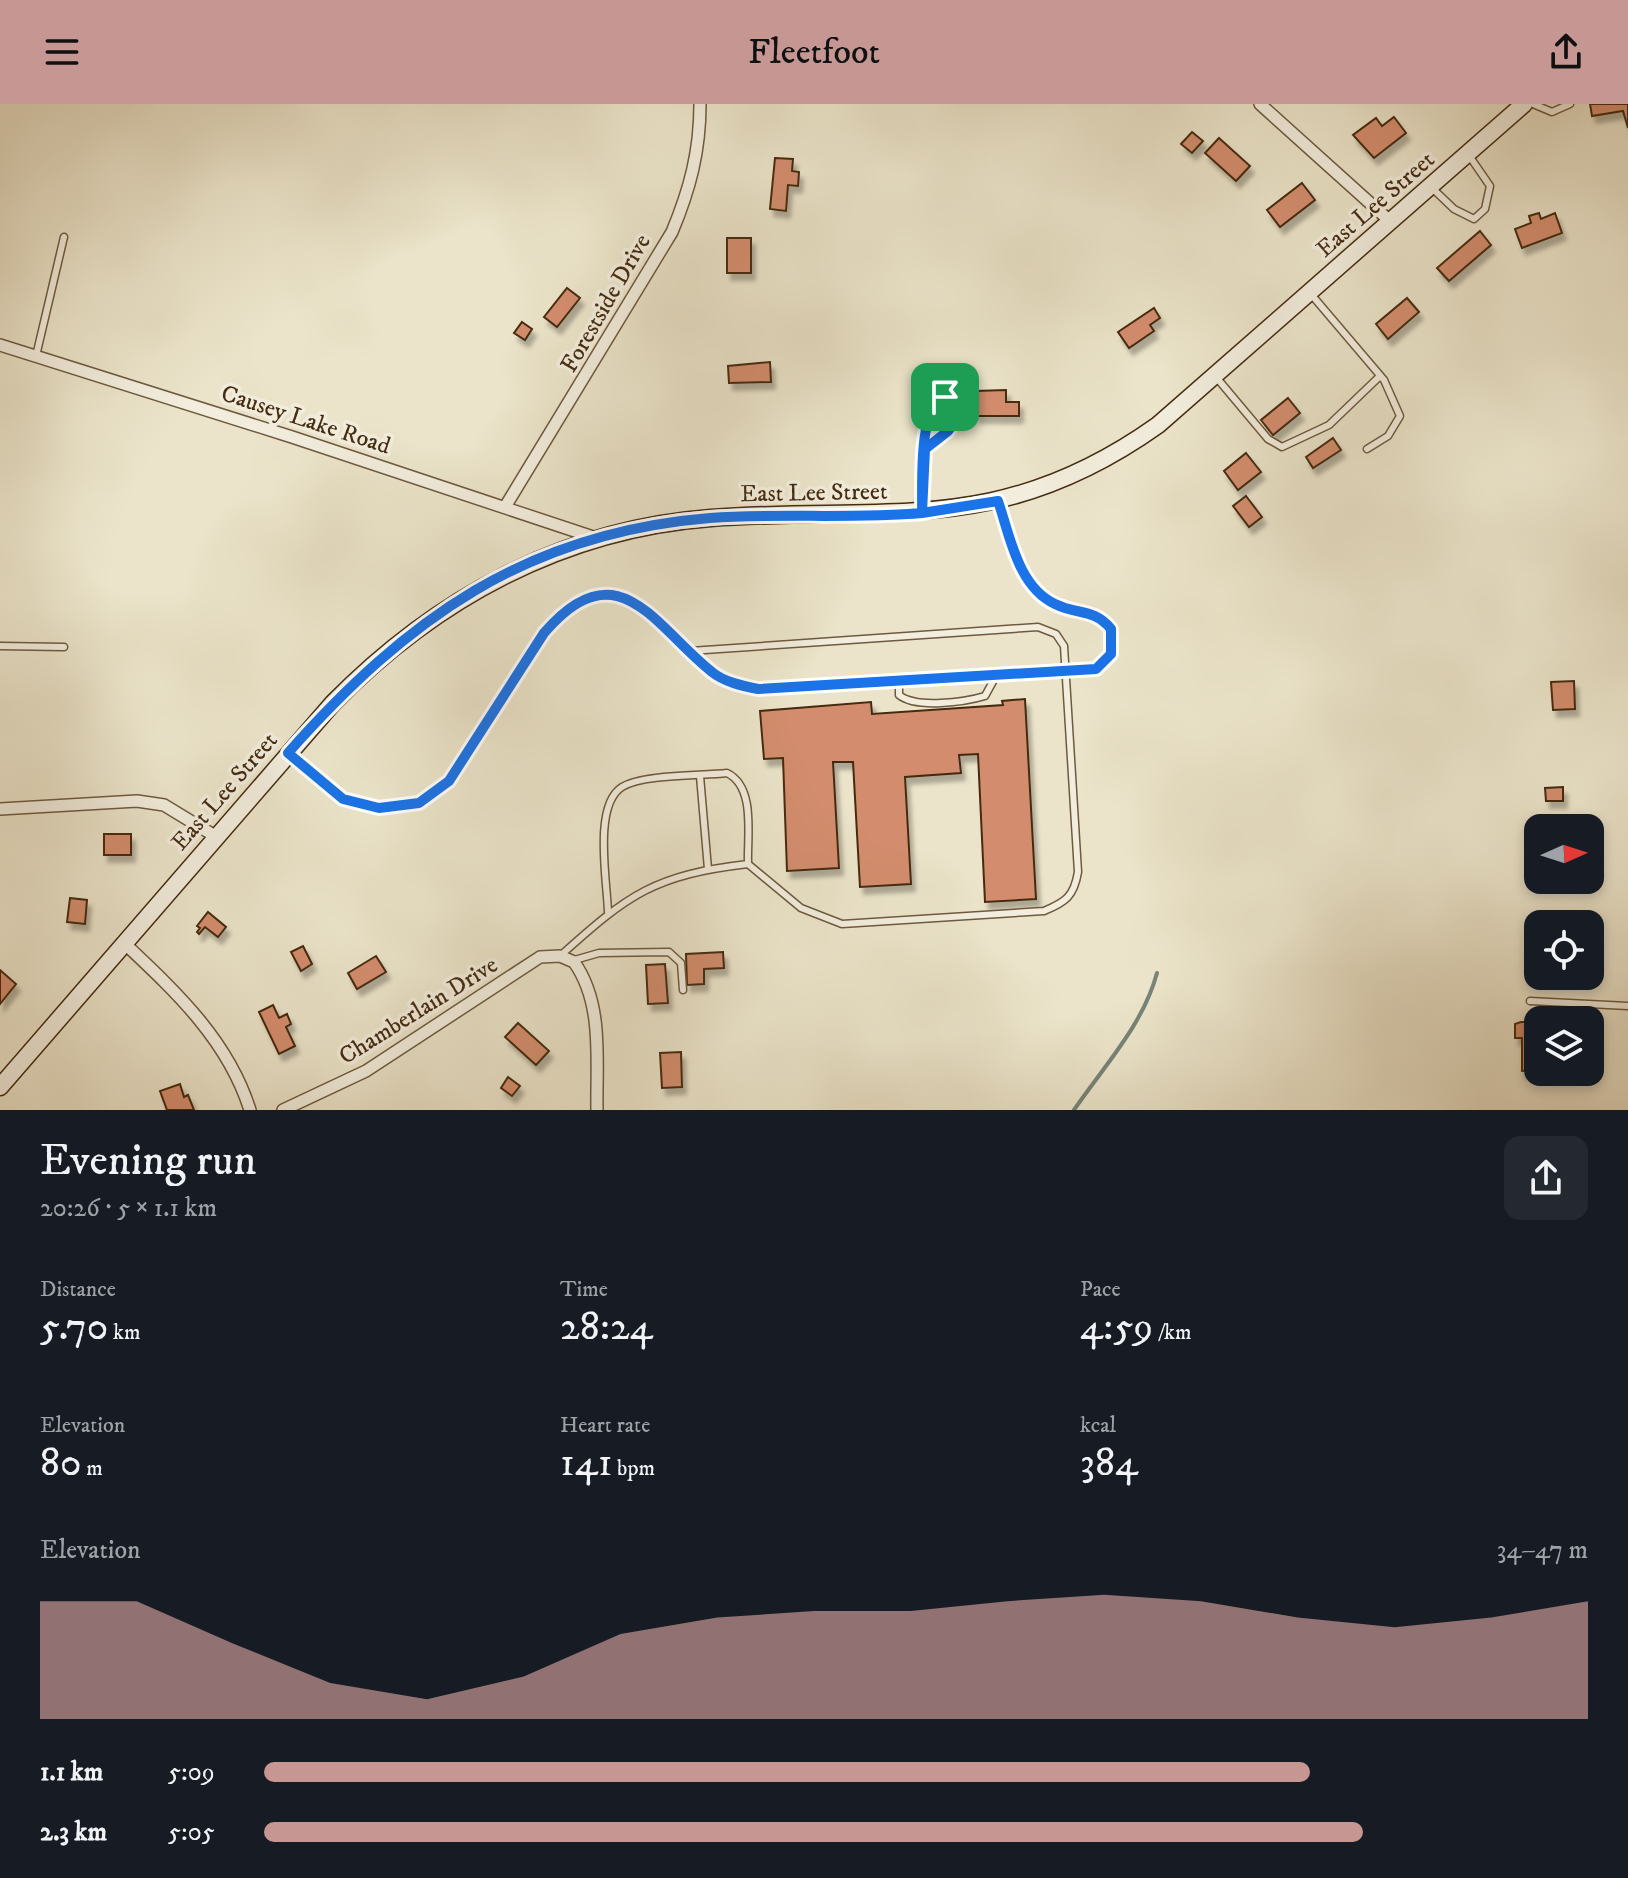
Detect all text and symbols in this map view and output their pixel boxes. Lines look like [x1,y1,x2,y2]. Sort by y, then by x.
icon: menu [40,30,84,74]
text: Fleetfoot [748,30,880,75]
icon: share [1544,30,1588,74]
street label: East Lee Street [1310,145,1441,264]
street label: Forestside Drive [554,229,658,378]
pin [911,363,979,431]
icon: arrive [923,375,967,419]
street label: Causey Lake Road [217,378,394,461]
street label: East Lee Street [740,477,888,509]
street label: East Lee Street [165,726,285,857]
north arrow [1524,814,1604,894]
map controls [1524,814,1604,1086]
button: locate [1524,910,1604,990]
street label: Chamberlain Drive [334,950,503,1072]
button: layers [1524,1006,1604,1086]
text: Evening run [40,1134,257,1189]
button: share [1504,1136,1588,1220]
text: 20:26 · 5 × 1.1 km [40,1192,217,1225]
text: Distance [40,1276,116,1303]
text: Time [560,1276,608,1303]
text: Pace [1080,1276,1121,1303]
text: 5.70 [40,1303,108,1353]
text: 28:24 [560,1303,653,1353]
text: 4:59 [1080,1303,1153,1353]
text: km [108,1319,141,1346]
text: /km [1153,1319,1191,1346]
text: Elevation [40,1412,125,1439]
text: Heart rate [560,1412,650,1439]
text: kcal [1080,1412,1116,1439]
text: 80 [40,1439,82,1489]
text: 141 [560,1439,612,1489]
text: 384 [1080,1439,1138,1489]
text: m [82,1455,103,1482]
text: bpm [612,1455,655,1482]
text: Elevation [40,1534,141,1567]
text: 34–47 m [1497,1534,1588,1567]
text: 1.1 km [40,1756,103,1789]
text: 5:09 [168,1756,215,1789]
text: 2.3 km [40,1816,107,1849]
text: 5:05 [168,1816,215,1849]

